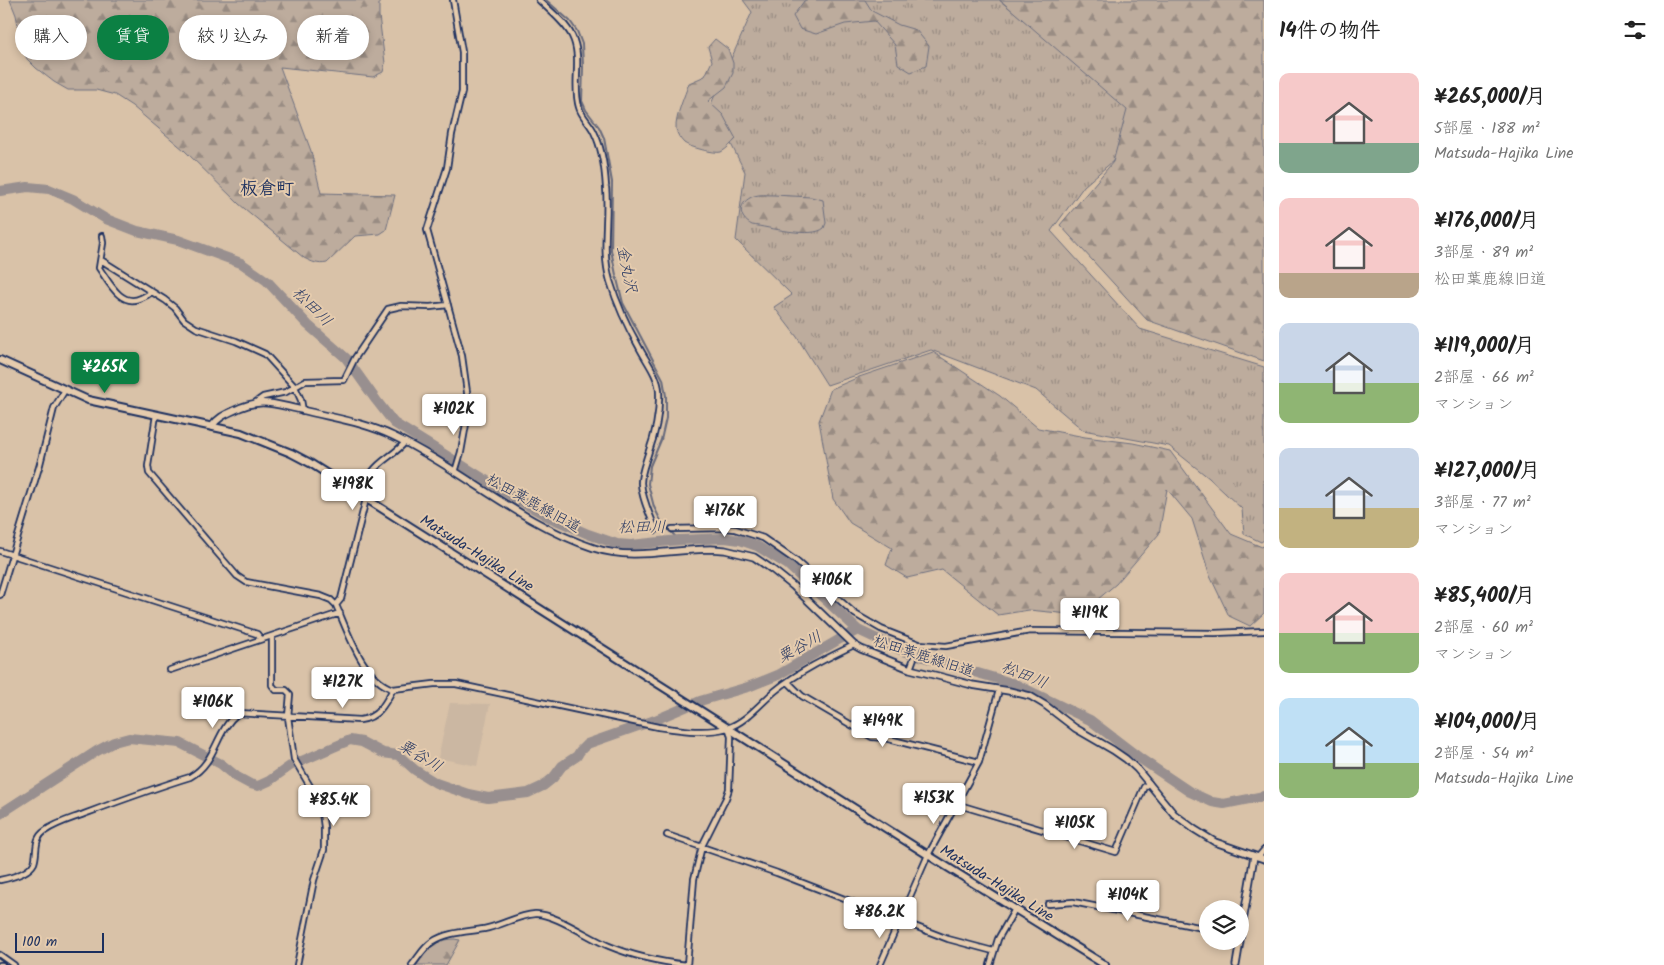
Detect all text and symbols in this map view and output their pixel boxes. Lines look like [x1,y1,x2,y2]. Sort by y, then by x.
chip: 購入 [15,15,87,60]
chip: 賃貸 [97,15,169,60]
chip: 絞り込み [179,15,287,60]
chip: 新着 [297,15,369,60]
text: 14件の物件 [1279,15,1381,48]
icon: filters [1621,16,1649,44]
text: ¥265,000/月 [1434,81,1546,114]
icon: home [1319,93,1379,153]
text: 5部屋 · 188 m² [1434,116,1540,141]
text: Matsuda-Hajika Line [1434,141,1573,166]
district label: 板倉町 [240,175,294,204]
text: ¥176,000/月 [1434,205,1539,238]
icon: home [1319,218,1379,278]
text: 3部屋 · 89 m² [1434,240,1533,265]
water label: 金丸沢 [610,243,644,296]
text: 松田葉鹿線旧道 [1434,267,1546,292]
water label: 松田川 [286,281,338,333]
text: ¥119,000/月 [1434,330,1535,363]
icon: home [1319,343,1379,403]
pin: ¥265K [70,352,140,394]
text: ¥265K [82,355,128,380]
text: 2部屋 · 66 m² [1434,365,1534,390]
text: マンション [1434,392,1513,417]
pin: ¥102K [419,394,489,436]
text: ¥102K [433,397,475,422]
text: ¥127,000/月 [1434,455,1540,488]
pin: ¥198K [318,468,388,511]
street label: 松田葉鹿線旧道 [482,468,585,540]
icon: home [1319,468,1379,528]
text: ¥198K [332,472,374,497]
text: 3部屋 · 77 m² [1434,490,1531,515]
pin: ¥176K [690,496,760,538]
text: ¥176K [705,499,745,524]
street label: Matsuda-Hajika Line [415,509,538,599]
water label: 松田川 [618,515,666,540]
text: マンション [1434,517,1513,542]
pin: ¥106K [797,564,867,607]
text: ¥106K [811,568,853,593]
text: ¥85,400/月 [1434,580,1535,613]
icon: home [1319,593,1379,653]
pin: ¥119K [1055,598,1125,640]
text: ¥119K [1071,601,1109,626]
text: 2部屋 · 60 m² [1434,615,1533,640]
water label: 粟谷川 [773,625,827,670]
street label: 松田葉鹿線旧道 [870,629,977,685]
text: マンション [1434,642,1513,667]
water label: 松田川 [997,655,1051,696]
pin: ¥127K [308,666,378,709]
text: ¥127K [322,670,364,695]
pin: ¥106K [178,686,248,729]
text: ¥106K [192,690,234,715]
pin: ¥149K [848,706,918,748]
text: ¥104,000/月 [1434,706,1540,739]
text: ¥149K [862,709,904,734]
icon: home [1319,718,1379,778]
water label: 粟谷川 [393,733,447,779]
text: 2部屋 · 54 m² [1434,741,1533,766]
text: Matsuda-Hajika Line [1434,766,1573,791]
pin: ¥153K [899,782,969,825]
pin: ¥85.4K [293,784,375,827]
text: ¥153K [913,786,955,811]
text: ¥85.4K [309,788,359,813]
pin: ¥105K [1040,808,1110,850]
text: ¥105K [1055,811,1095,836]
street label: Matsuda-Hajika Line [935,839,1058,929]
pin: ¥104K [1093,880,1163,922]
text: ¥104K [1107,883,1149,908]
pin: ¥86.2K [839,896,921,939]
text: ¥86.2K [855,900,905,925]
map controls [1199,900,1249,950]
button: layers [1199,900,1249,950]
scale bar [15,930,104,953]
text: 100 m [22,931,57,953]

